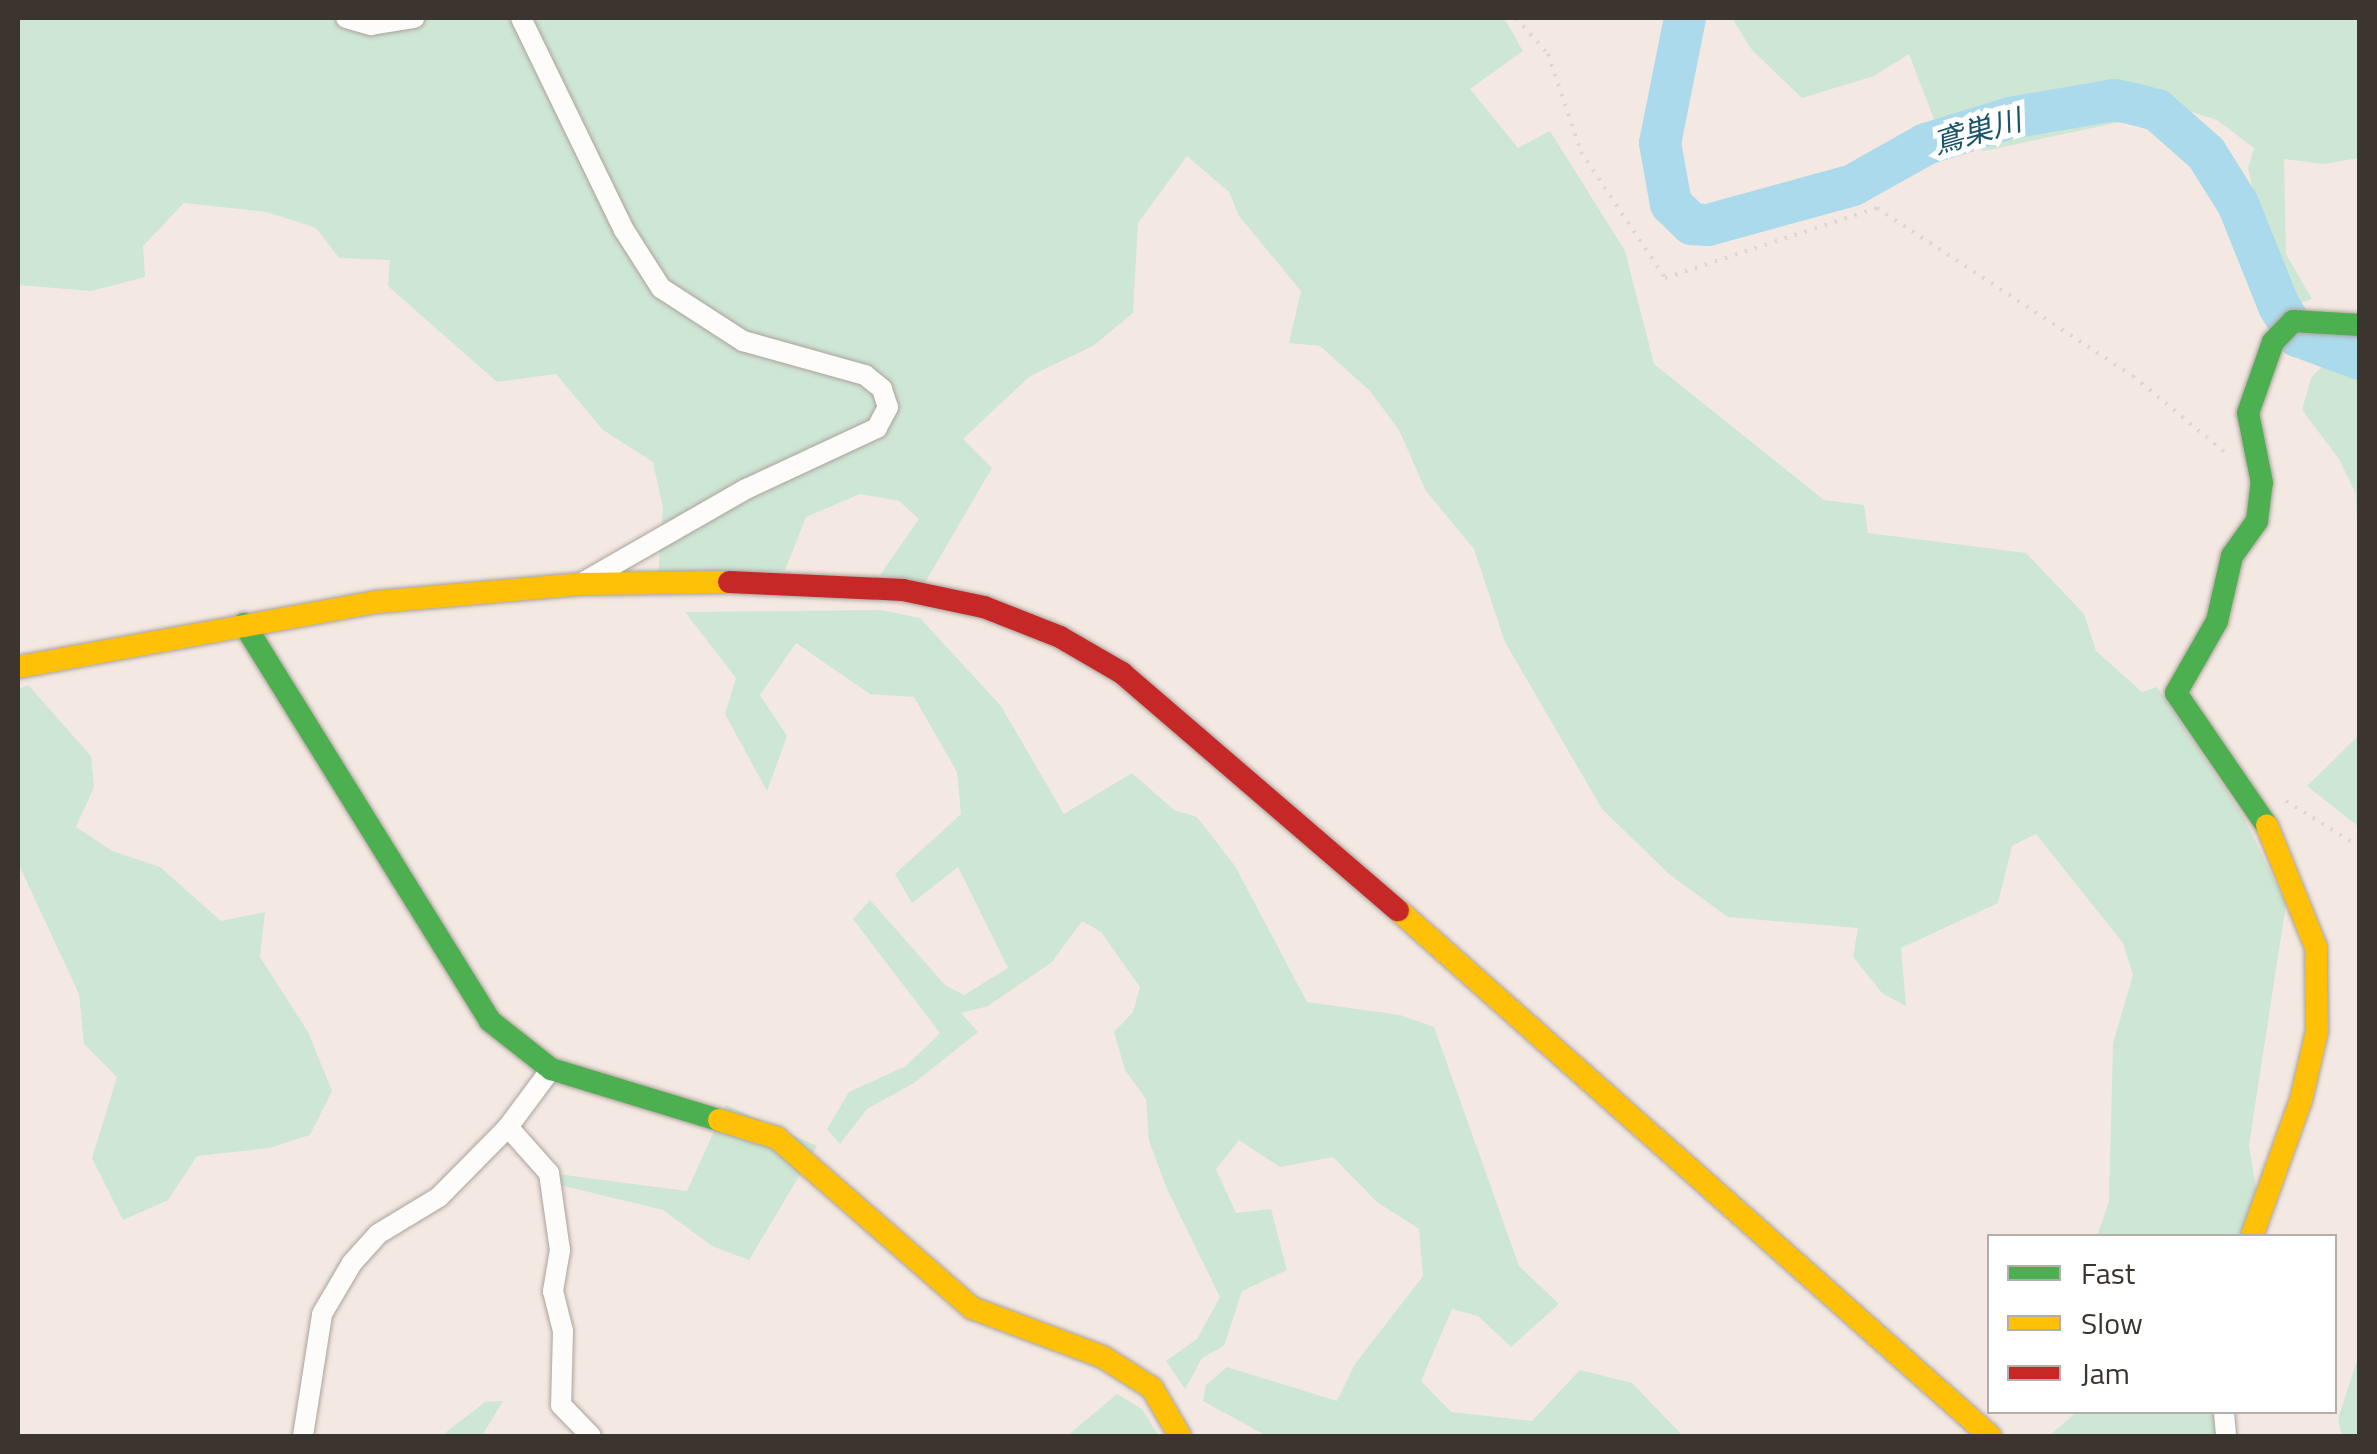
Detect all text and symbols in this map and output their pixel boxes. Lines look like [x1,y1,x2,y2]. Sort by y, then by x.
water label: 鳶巣川 [1929,101,2025,161]
legend [1987,1234,2337,1414]
text: Fast [2081,1250,2135,1296]
text: Slow [2081,1300,2143,1346]
text: Jam [2081,1350,2130,1396]

